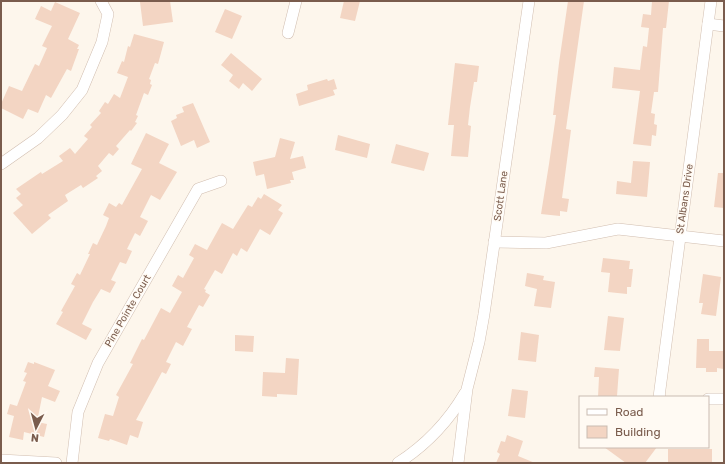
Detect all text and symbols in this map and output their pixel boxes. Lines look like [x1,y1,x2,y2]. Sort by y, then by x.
street label: St Albans Drive [674,163,696,235]
street label: Scott Lane [492,170,511,222]
street label: Pine Pointe Court [102,273,154,349]
legend [579,396,709,448]
text: Road [615,405,643,419]
north arrow [16,408,56,448]
text: Building [615,425,661,439]
text: N [30,431,40,444]

